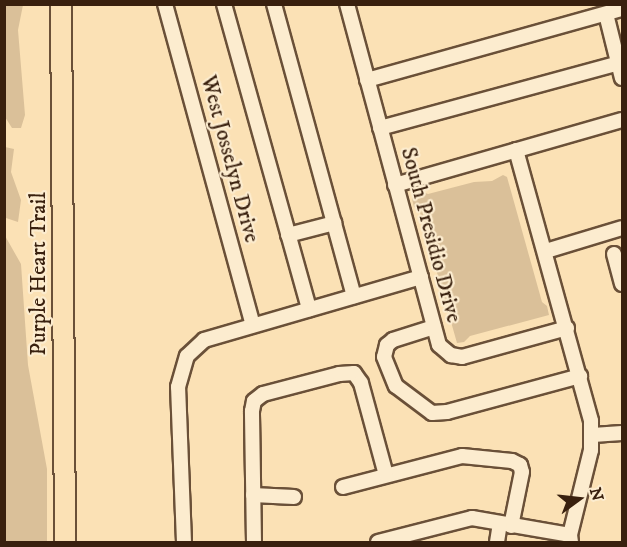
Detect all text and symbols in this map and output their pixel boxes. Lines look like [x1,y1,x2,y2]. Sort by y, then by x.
street label: West Josselyn Drive [195,72,265,246]
street label: South Presidio Drive [395,145,467,325]
street label: Purple Heart Trail [26,192,52,356]
north arrow [549,469,609,529]
text: N [585,485,608,503]

